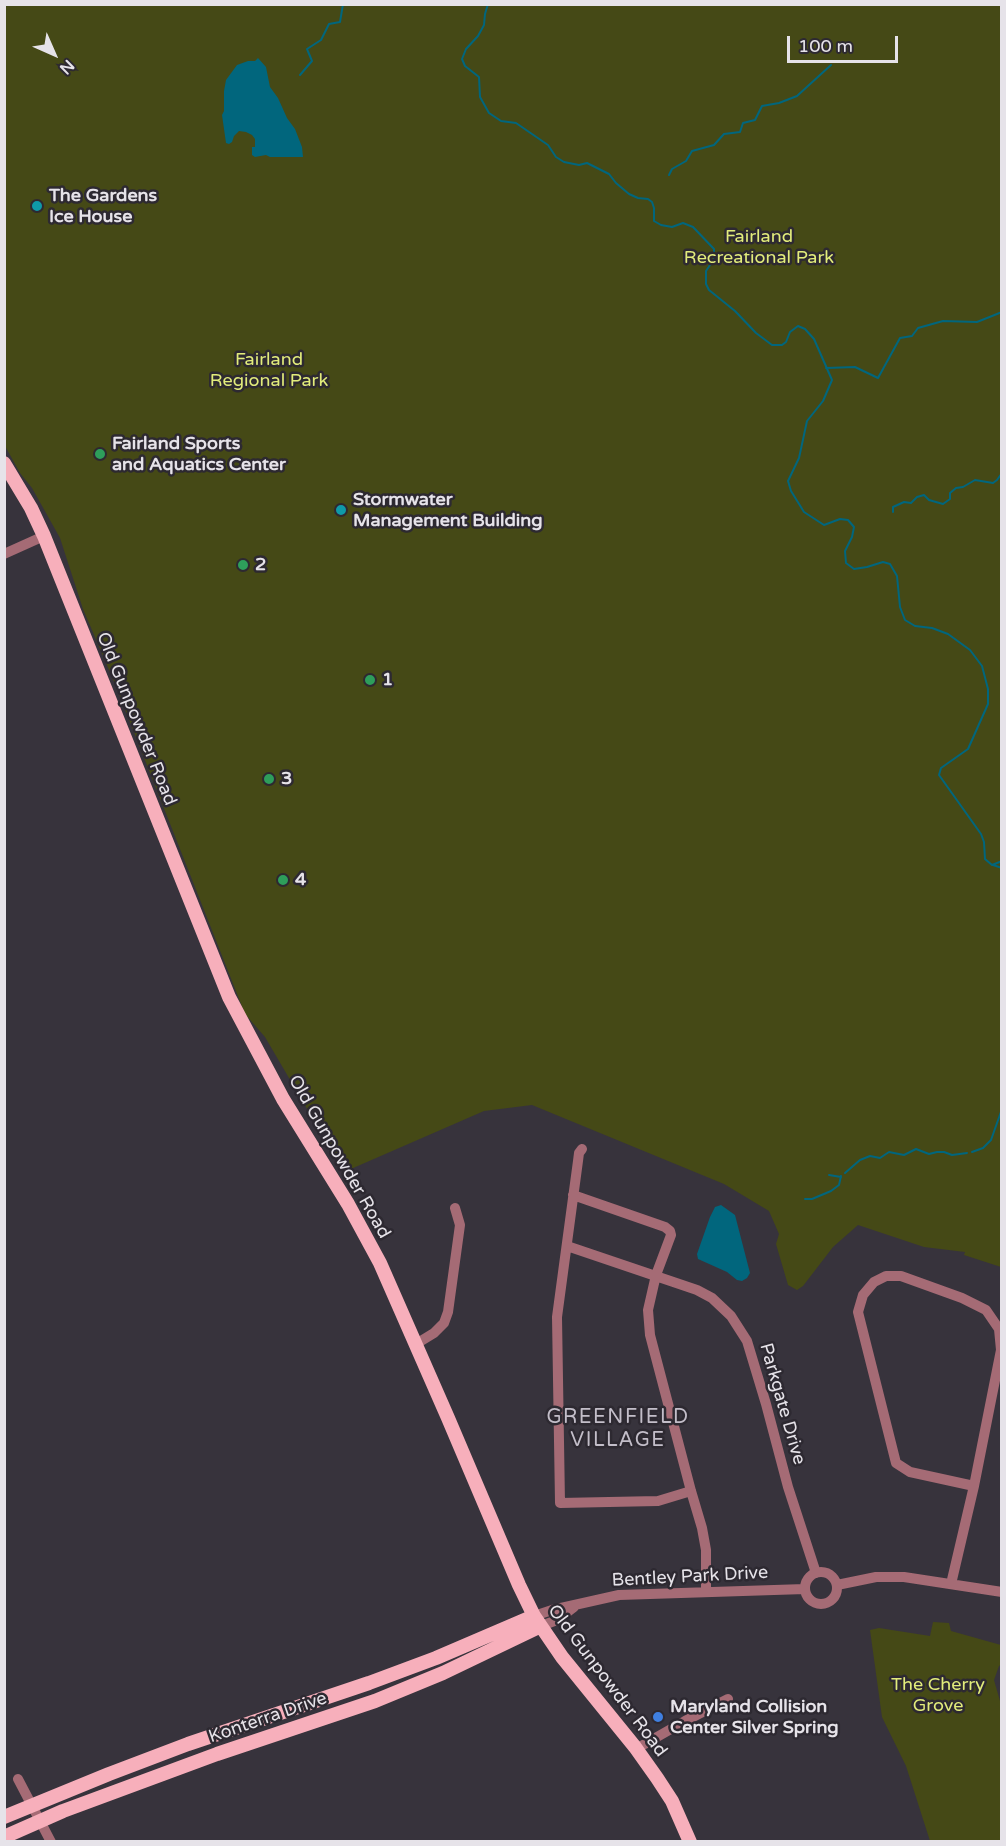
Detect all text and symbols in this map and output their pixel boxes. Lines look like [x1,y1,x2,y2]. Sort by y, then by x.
north arrow [24,24,84,84]
scale bar [790,24,901,62]
text: 100 m [798,35,853,57]
text: N [55,55,78,78]
place label: The Gardens Ice House [49,185,157,228]
marker: The Gardens Ice House [30,199,44,213]
park label: Fairland Recreational Park [684,226,834,268]
park label: Fairland Regional Park [210,349,328,392]
place label: Fairland Sports and Aquatics Center [112,433,286,476]
marker: Fairland Sports and Aquatics Center [93,447,107,461]
place label: Stormwater Management Building [353,489,543,532]
marker: Stormwater Management Building [334,503,348,517]
place label: 2 [255,554,266,576]
marker: 2 [236,558,250,572]
street label: Old Gunpowder Road [91,629,181,809]
place label: 1 [382,669,393,691]
marker: 1 [363,673,377,687]
place label: 3 [281,768,292,790]
marker: 3 [262,772,276,786]
place label: 4 [295,869,306,891]
marker: 4 [276,873,290,887]
street label: Old Gunpowder Road [283,1071,395,1243]
street label: Parkgate Drive [754,1341,810,1467]
district label: GREENFIELD VILLAGE [546,1406,690,1453]
street label: Bentley Park Drive [611,1562,769,1592]
street label: Old Gunpowder Road [543,1601,671,1761]
park label: The Cherry Grove [891,1674,985,1716]
street label: Konterra Drive [206,1688,330,1748]
place label: Maryland Collision Center Silver Spring [670,1696,839,1738]
marker: Maryland Collision Center Silver Spring [651,1710,665,1724]

